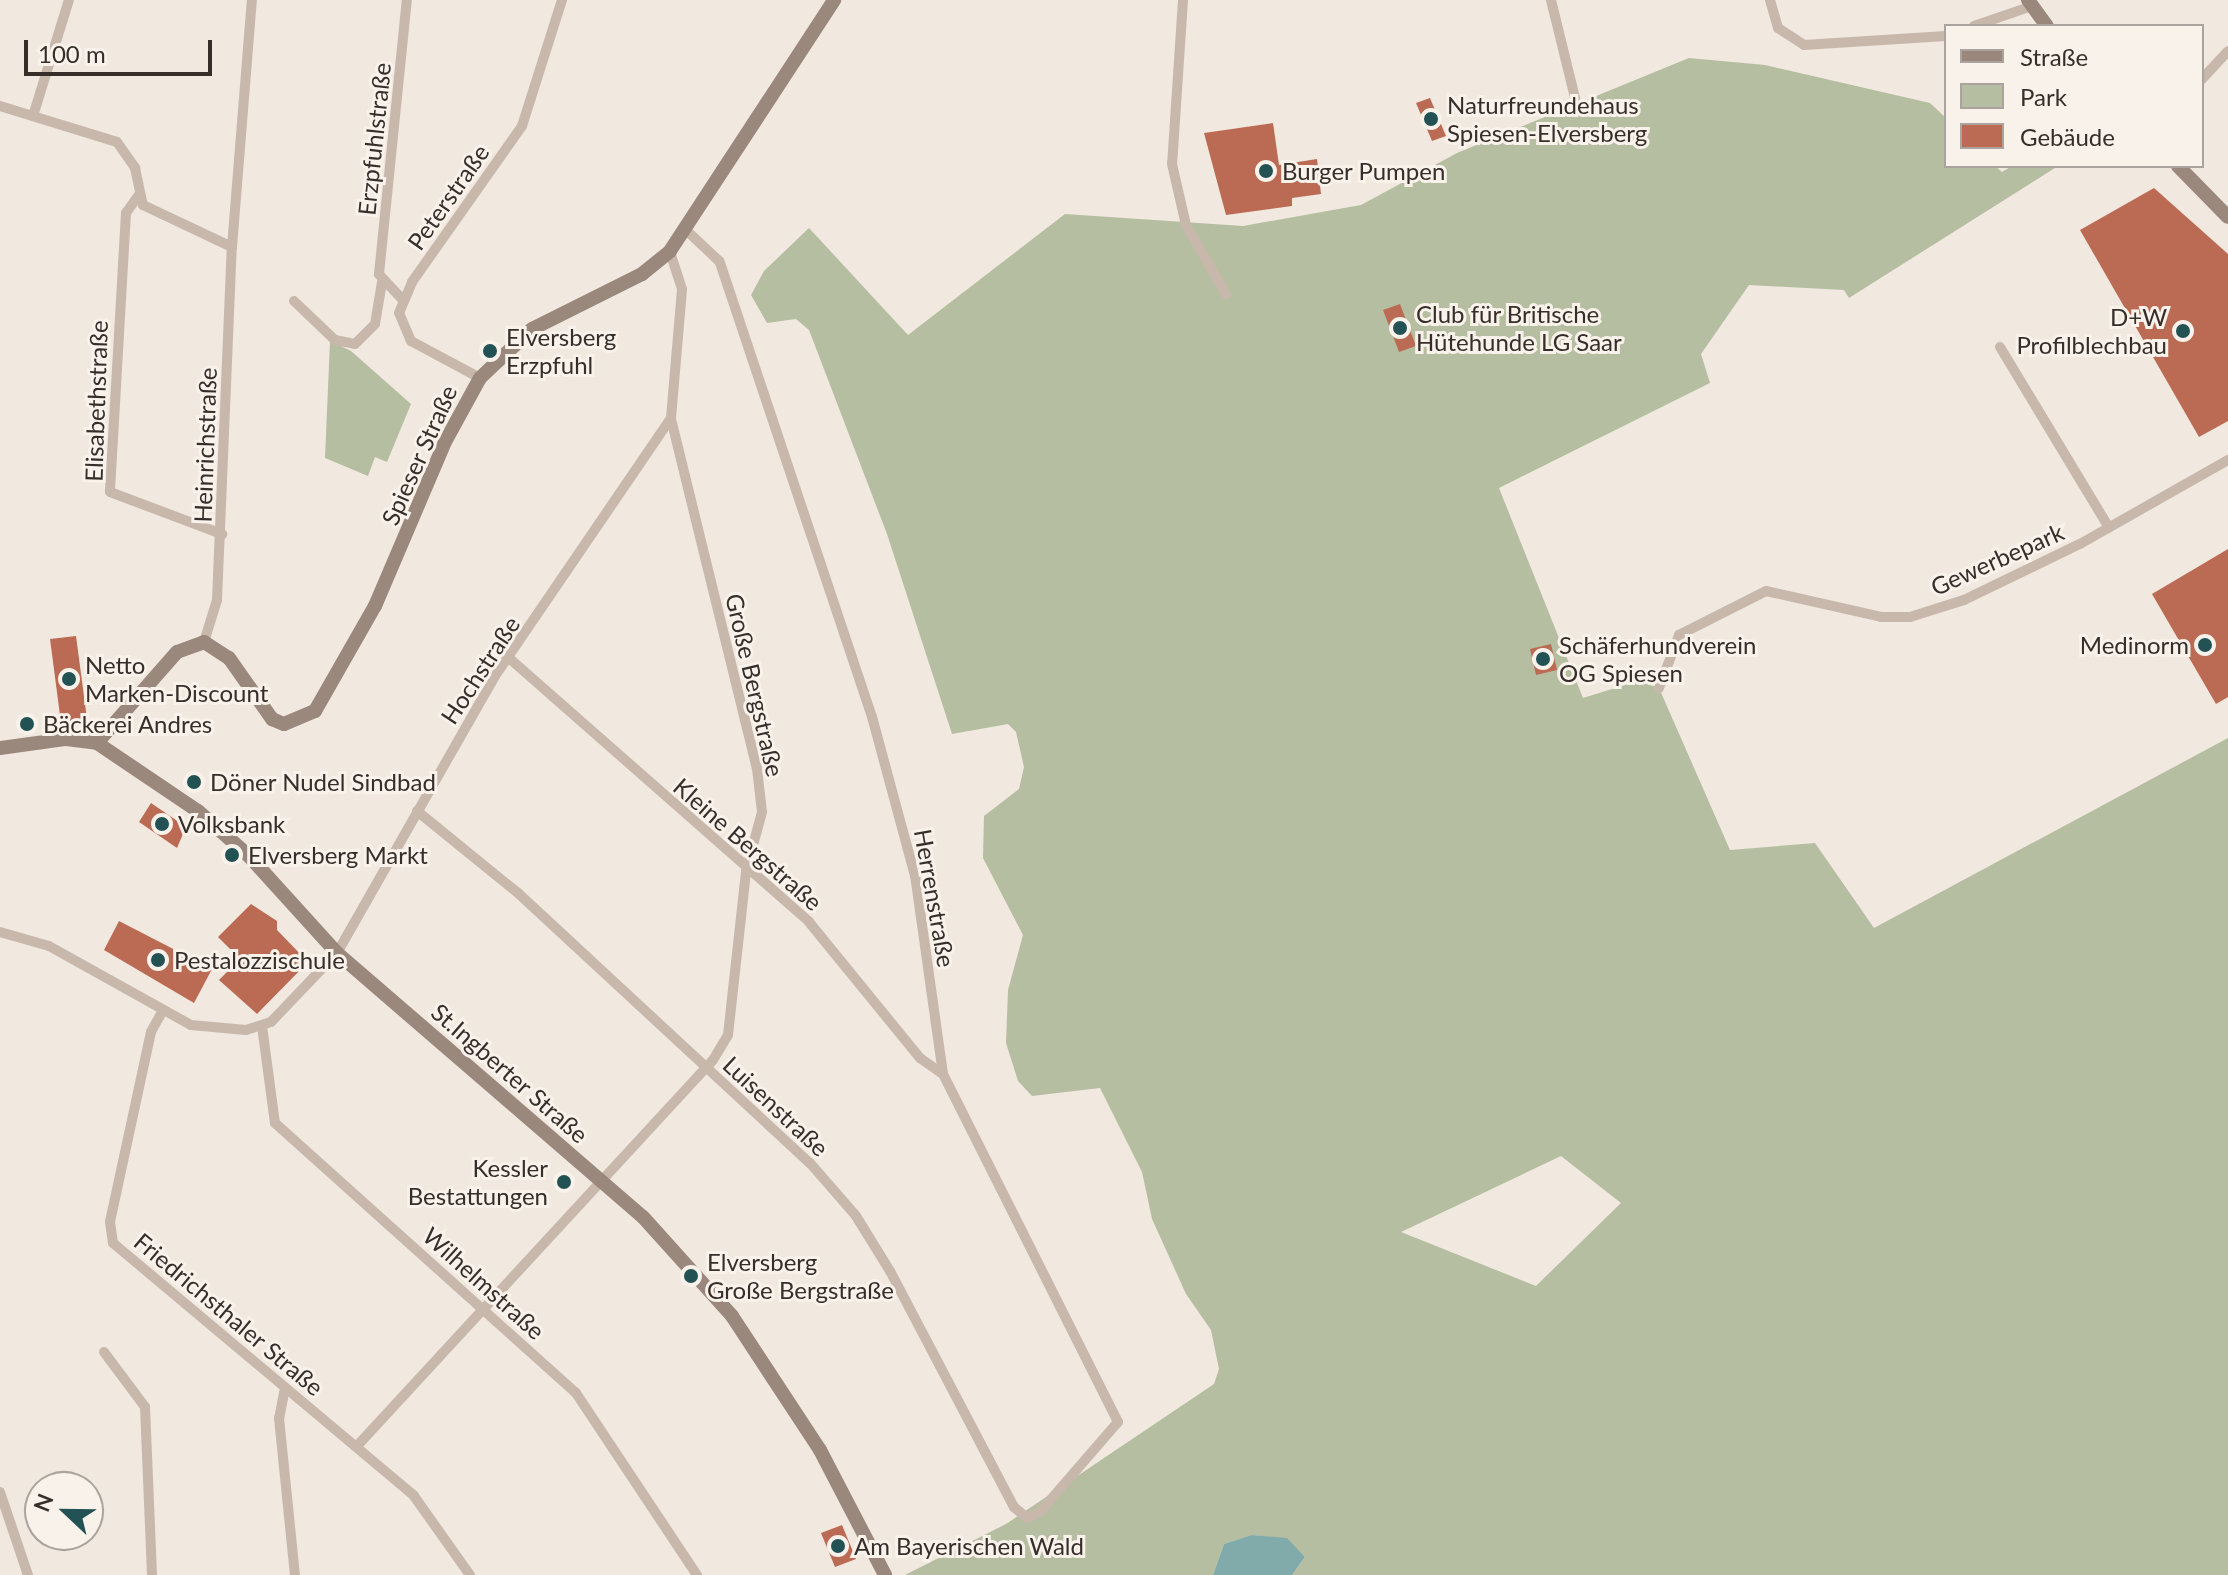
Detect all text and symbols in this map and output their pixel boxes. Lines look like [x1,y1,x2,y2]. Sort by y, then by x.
scale bar [28,24,216,74]
legend [1944,24,2204,168]
text: 100 m [38,39,106,68]
text: Straße [2020,42,2088,71]
street label: Erzpfuhlstraße [352,61,396,217]
text: Park [2020,82,2067,111]
place label: Naturfreundehaus Spiesen-Elversberg [1447,91,1647,147]
marker: Naturfreundehaus Spiesen-Elversberg [1422,110,1440,128]
text: Gebäude [2020,122,2115,151]
street label: Peterstraße [401,139,495,255]
place label: Burger Pumpen [1282,157,1446,185]
marker: Burger Pumpen [1257,162,1275,180]
place label: Club für Britische Hütehunde LG Saar [1416,300,1622,356]
place label: D+W Profilblechbau [2016,303,2167,359]
marker: Club für Britische Hütehunde LG Saar [1391,319,1409,337]
street label: Elisabethstraße [79,320,113,482]
marker: D+W Profilblechbau [2174,322,2192,340]
place label: Elversberg Erzpfuhl [506,323,616,379]
marker: Elversberg Erzpfuhl [481,342,499,360]
street label: Heinrichstraße [188,367,222,523]
street label: Spieser Straße [375,380,463,530]
street label: Gewerbepark [1926,517,2068,601]
street label: Große Bergstraße [720,591,790,779]
street label: Hochstraße [435,611,525,729]
place label: Schäferhundverein OG Spiesen [1559,631,1756,687]
place label: Medinorm [2080,631,2189,659]
marker: Medinorm [2196,636,2214,654]
marker: Schäferhundverein OG Spiesen [1534,650,1552,668]
place label: Netto Marken-Discount [85,651,268,707]
marker: Netto Marken-Discount [60,670,78,688]
place label: Bäckerei Andres [43,710,213,738]
marker: Bäckerei Andres [18,715,36,733]
place label: Döner Nudel Sindbad [210,768,436,796]
street label: Kleine Bergstraße [668,772,828,916]
marker: Döner Nudel Sindbad [185,773,203,791]
place label: Volksbank [178,810,285,838]
marker: Volksbank [153,815,171,833]
street label: Herrenstraße [909,827,961,969]
place label: Elversberg Markt [248,841,428,869]
marker: Elversberg Markt [223,846,241,864]
place label: Pestalozzischule [174,946,345,974]
marker: Pestalozzischule [149,951,167,969]
street label: St.Ingberter Straße [426,997,594,1149]
street label: Luisenstraße [717,1050,835,1162]
place label: Kessler Bestattungen [408,1154,548,1210]
marker: Kessler Bestattungen [555,1173,573,1191]
street label: Wilhelmstraße [417,1221,551,1345]
street label: Friedrichsthaler Straße [129,1226,329,1402]
place label: Elversberg Große Bergstraße [707,1248,894,1304]
marker: Elversberg Große Bergstraße [682,1267,700,1285]
north arrow [24,1471,104,1551]
text: N [27,1490,59,1515]
place label: Am Bayerischen Wald [854,1532,1084,1560]
marker: Am Bayerischen Wald [829,1537,847,1555]

